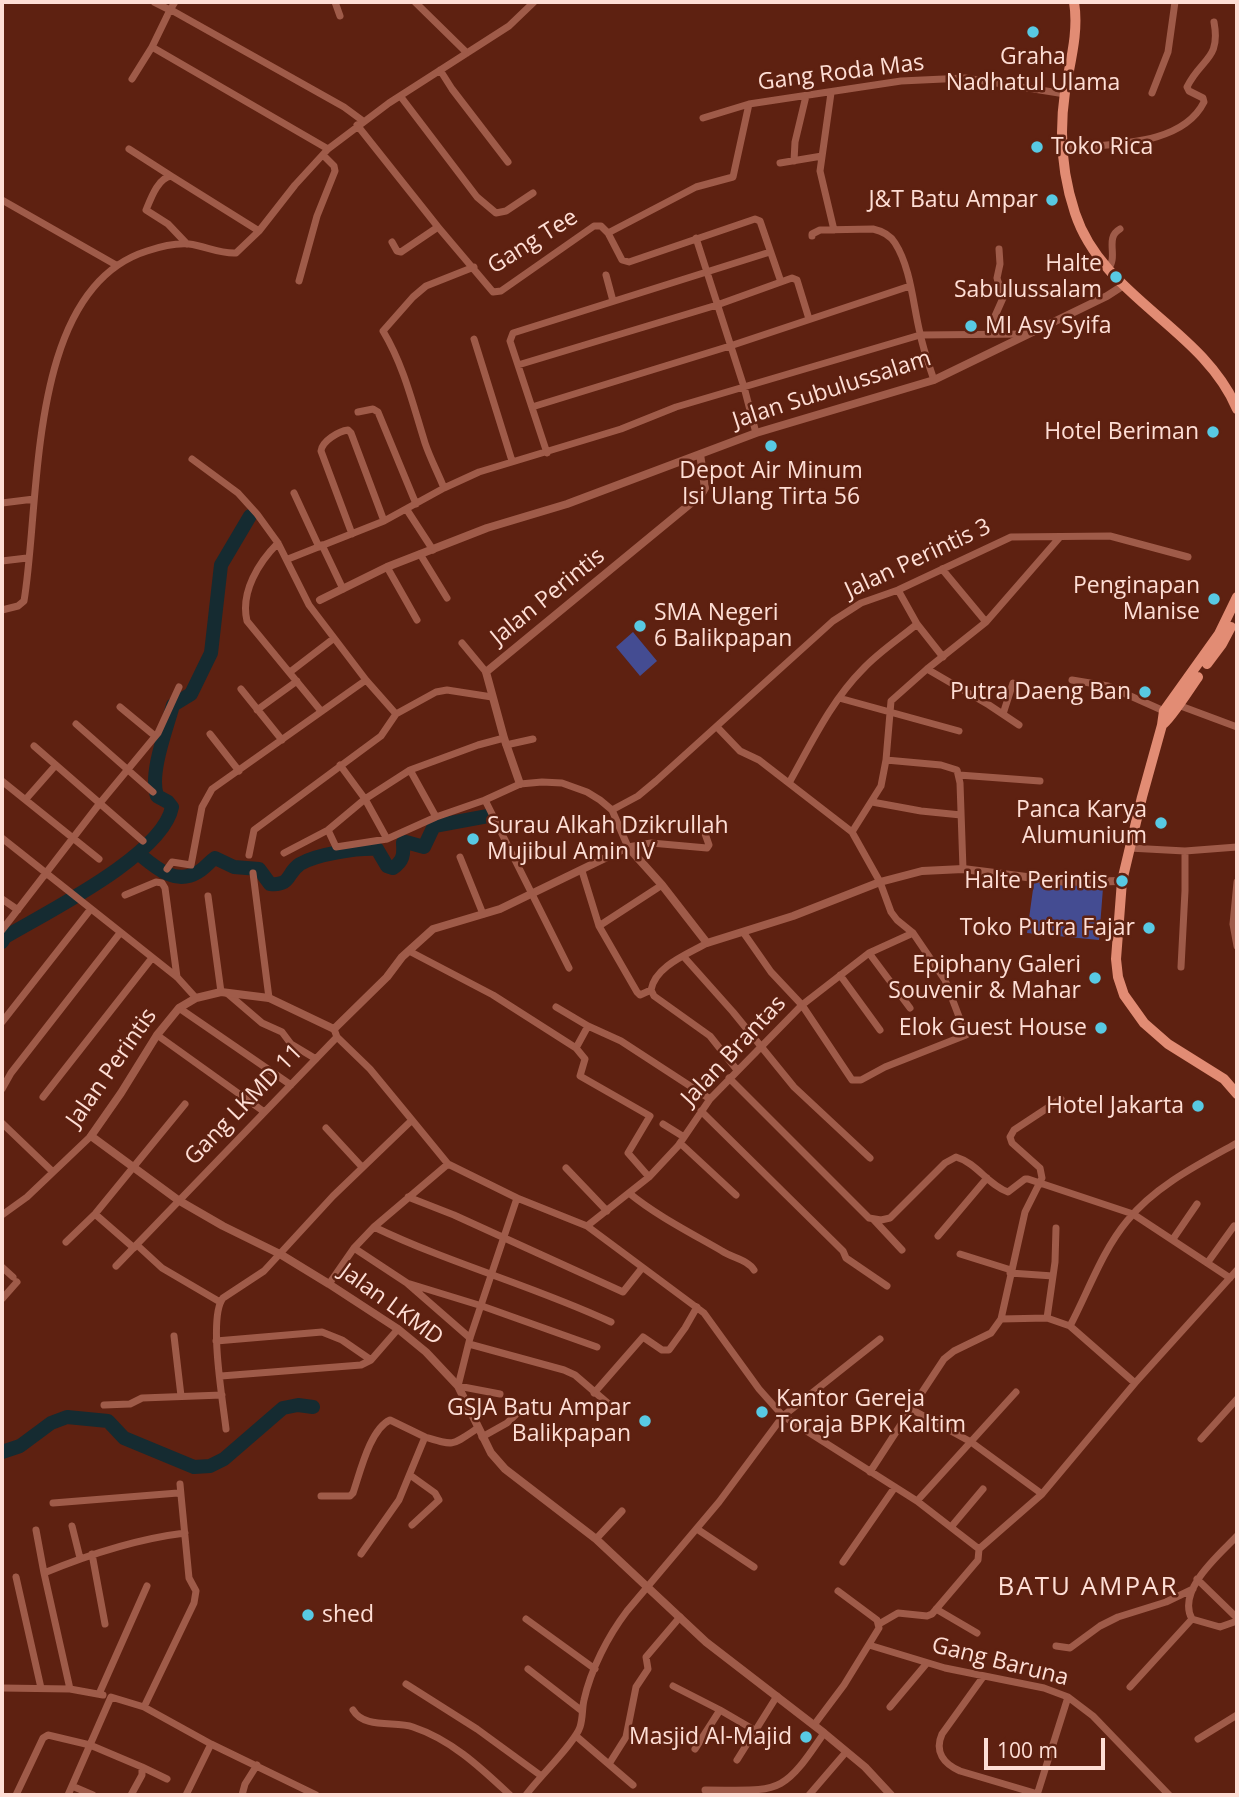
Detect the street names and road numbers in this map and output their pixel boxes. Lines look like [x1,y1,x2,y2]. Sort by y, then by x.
street label: Gang Roda Mas [756,49,926,97]
street label: Gang Tee [483,204,583,280]
street label: Jalan Subulussalam [729,345,935,435]
street label: Jalan Perintis 3 [841,513,995,605]
street label: Jalan Perintis [485,543,611,651]
street label: Jalan Brantas [676,990,792,1112]
street label: Jalan Perintis [61,1003,163,1133]
street label: Gang LKMD 11 [179,1039,309,1171]
street label: Jalan LKMD [334,1258,448,1352]
street label: Gang Baruna [929,1632,1071,1692]

